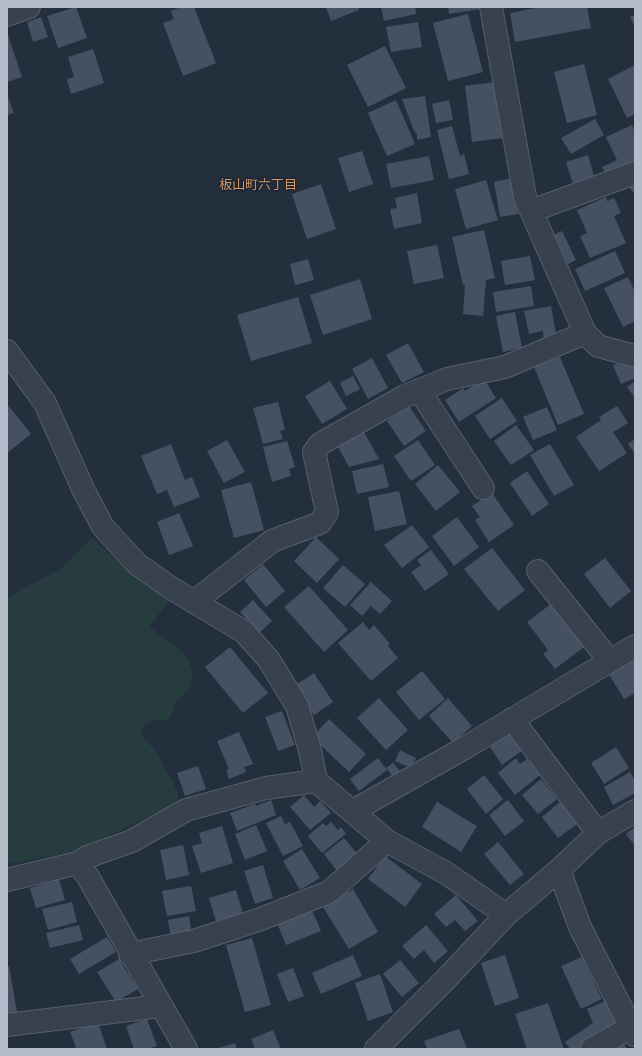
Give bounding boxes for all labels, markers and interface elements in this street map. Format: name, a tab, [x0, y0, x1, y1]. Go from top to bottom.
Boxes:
district label: 板山町六丁目	[219, 177, 297, 193]

